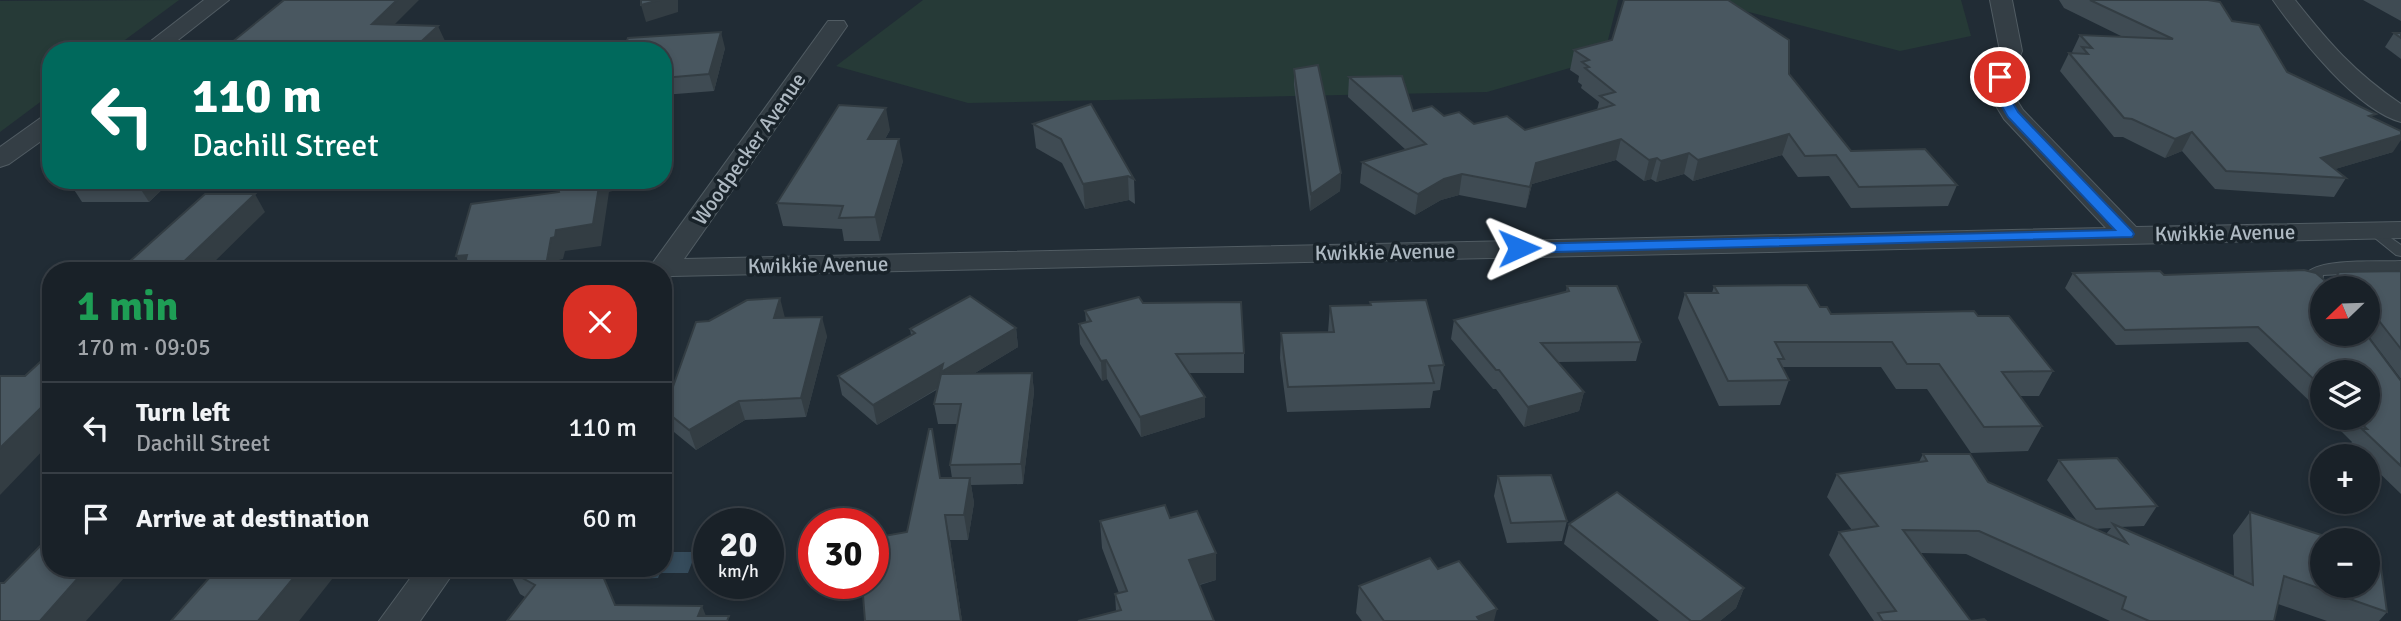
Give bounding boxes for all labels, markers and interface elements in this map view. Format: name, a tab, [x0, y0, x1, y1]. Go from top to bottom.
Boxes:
pin	[1970, 47, 2030, 107]
icon: arrive	[1981, 58, 2019, 96]
text: 110 m	[192, 66, 322, 126]
street label: Woodpecker Avenue	[687, 68, 811, 230]
icon: left	[77, 70, 168, 161]
text: Dachill Street	[192, 126, 379, 165]
position arrow	[1482, 211, 1556, 285]
street label: Kwikkie Avenue	[2154, 219, 2296, 247]
street label: Kwikkie Avenue	[1314, 238, 1456, 266]
street label: Kwikkie Avenue	[747, 251, 889, 279]
north arrow	[2310, 276, 2380, 346]
map controls	[2310, 276, 2380, 598]
text: 1 min	[77, 281, 178, 332]
button: close	[563, 285, 637, 359]
text: 170 m · 09:05	[77, 333, 211, 362]
button: layers	[2310, 360, 2380, 430]
text: Turn left	[136, 397, 230, 429]
icon: left	[77, 409, 115, 447]
text: 110 m	[568, 412, 637, 444]
text: Dachill Street	[136, 429, 270, 458]
button: +	[2310, 444, 2380, 514]
icon: arrive	[77, 500, 115, 538]
text: Arrive at destination	[136, 503, 369, 535]
text: 60 m	[582, 503, 637, 535]
speed limit sign: 30	[798, 508, 889, 599]
text: 20	[720, 523, 757, 566]
button: −	[2310, 528, 2380, 598]
text: km/h	[718, 560, 759, 582]

